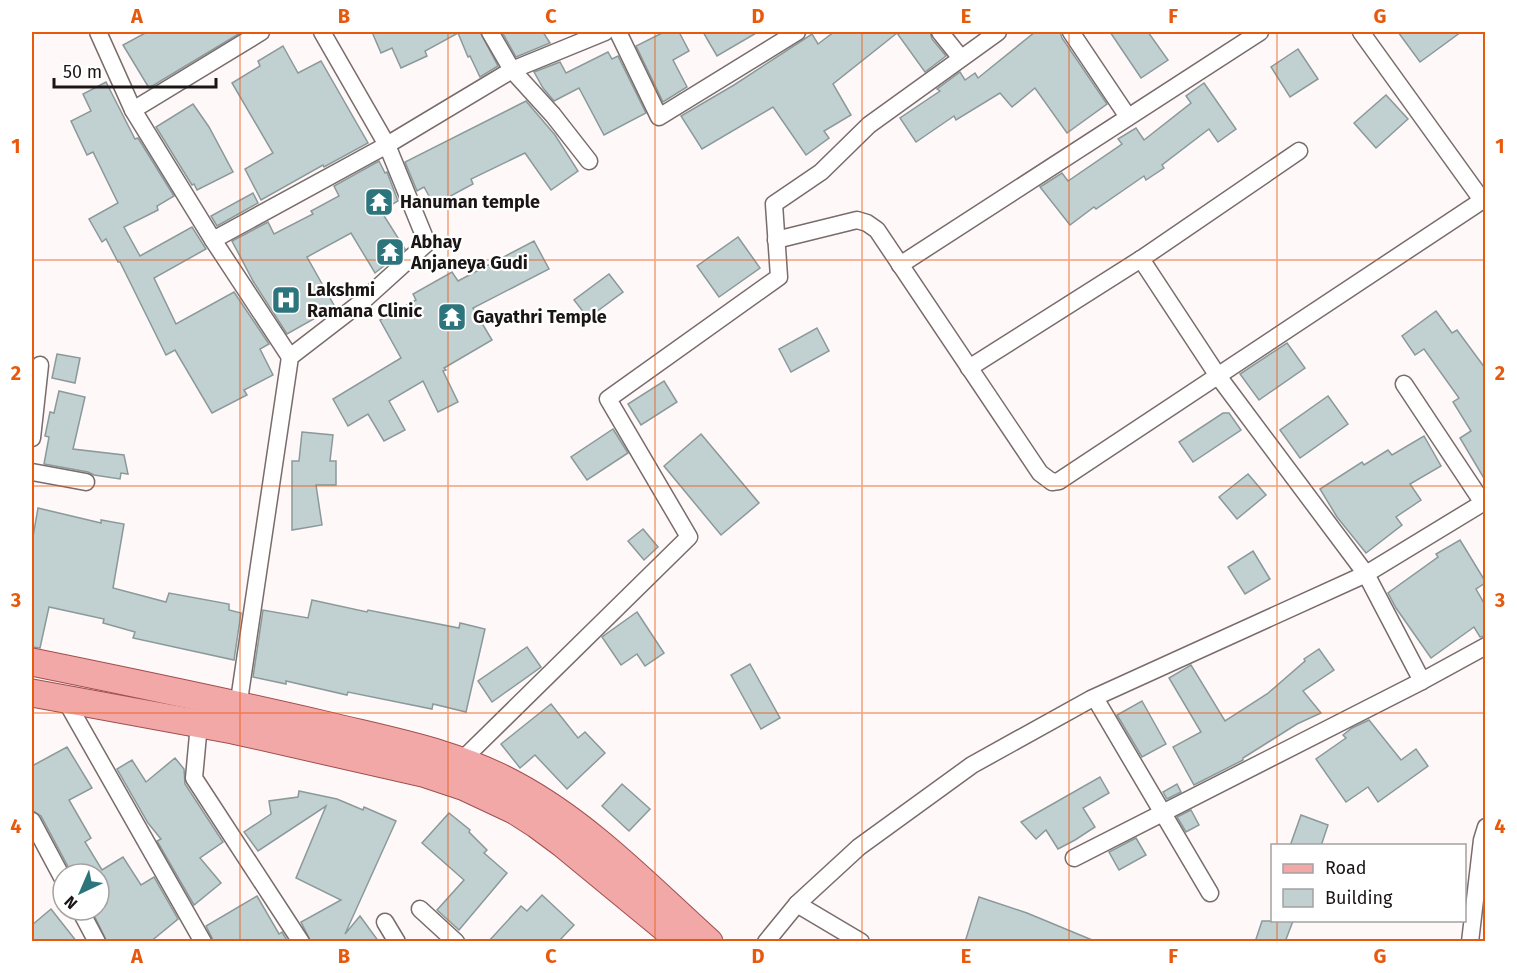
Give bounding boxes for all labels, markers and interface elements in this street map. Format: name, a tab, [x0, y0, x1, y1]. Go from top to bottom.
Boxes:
text: A	[130, 4, 144, 28]
text: B	[338, 4, 350, 28]
text: C	[545, 4, 557, 28]
text: D	[751, 4, 765, 28]
text: E	[961, 4, 971, 28]
text: F	[1168, 4, 1178, 28]
text: G	[1374, 4, 1386, 28]
scale bar	[54, 51, 216, 89]
text: 50 m	[63, 61, 102, 83]
text: 1	[11, 134, 21, 158]
text: 1	[1495, 134, 1505, 158]
temple icon: Hanuman temple	[363, 186, 395, 218]
place label: Hanuman temple	[400, 191, 540, 213]
place label: Abhay Anjaneya Gudi	[410, 231, 528, 274]
temple icon: Abhay Anjaneya Gudi	[374, 236, 406, 268]
place label: Lakshmi Ramana Clinic	[307, 279, 422, 322]
hospital icon: Lakshmi Ramana Clinic	[270, 284, 302, 316]
temple icon: Gayathri Temple	[436, 301, 468, 333]
place label: Gayathri Temple	[473, 306, 607, 328]
text: 2	[11, 361, 21, 385]
text: 2	[1495, 361, 1505, 385]
text: 3	[10, 588, 21, 612]
text: 3	[1494, 588, 1505, 612]
text: 4	[10, 814, 22, 838]
text: 4	[1494, 814, 1506, 838]
legend	[1271, 844, 1466, 922]
text: Road	[1325, 857, 1367, 879]
north arrow	[51, 862, 111, 922]
text: Building	[1325, 887, 1393, 909]
text: N	[61, 892, 81, 913]
text: A	[130, 944, 144, 968]
text: B	[338, 944, 350, 968]
text: C	[545, 944, 557, 968]
text: D	[751, 944, 765, 968]
text: E	[961, 944, 971, 968]
text: F	[1168, 944, 1178, 968]
text: G	[1374, 944, 1386, 968]

